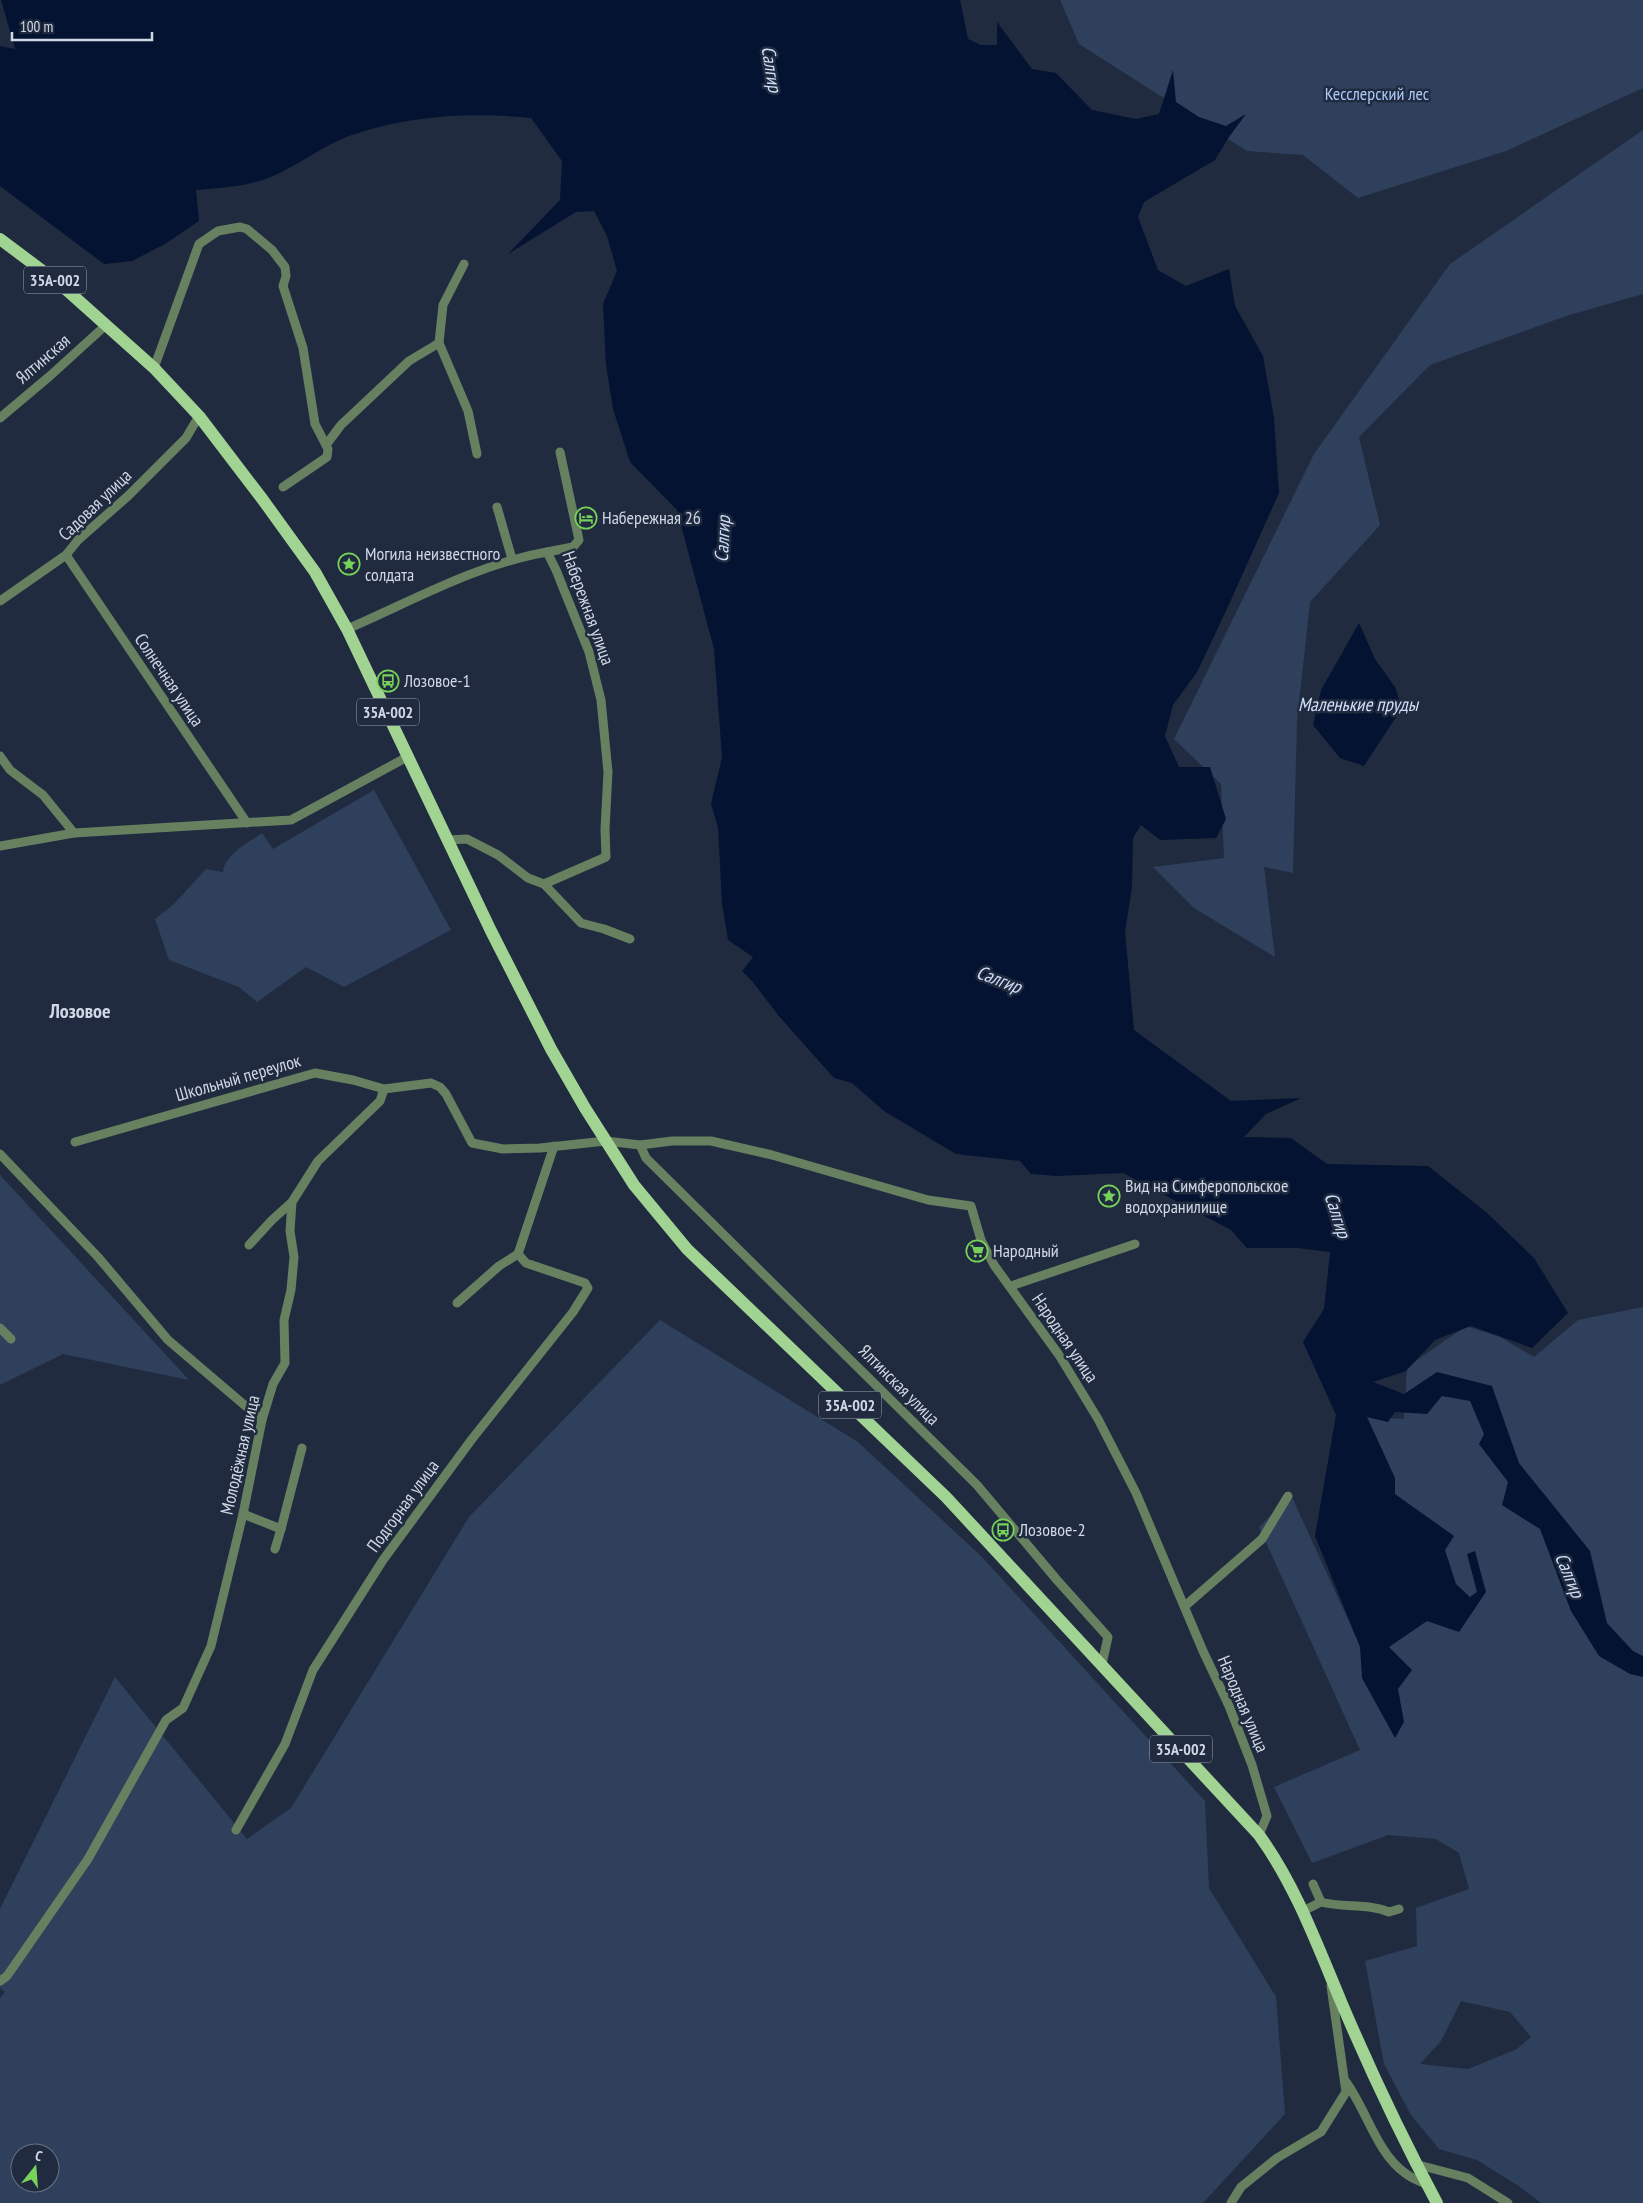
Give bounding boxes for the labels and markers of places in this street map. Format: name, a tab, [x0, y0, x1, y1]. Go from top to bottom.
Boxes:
hotel icon: Набережная 26	[574, 506, 598, 530]
place label: Набережная 26	[602, 506, 701, 529]
place label: Могила неизвестного солдата	[365, 542, 501, 586]
place icon: Могила неизвестного солдата	[337, 552, 361, 576]
bus stop icon: Лозовое-1	[376, 669, 400, 693]
place label: Лозовое-1	[403, 669, 471, 692]
place label: Вид на Симферопольское водохранилище	[1125, 1174, 1288, 1218]
place icon: Вид на Симферопольское водохранилище	[1097, 1184, 1121, 1208]
supermarket icon: Народный	[965, 1239, 989, 1263]
place label: Народный	[993, 1239, 1059, 1262]
bus stop icon: Лозовое-2	[991, 1518, 1015, 1542]
place label: Лозовое-2	[1018, 1518, 1086, 1541]

